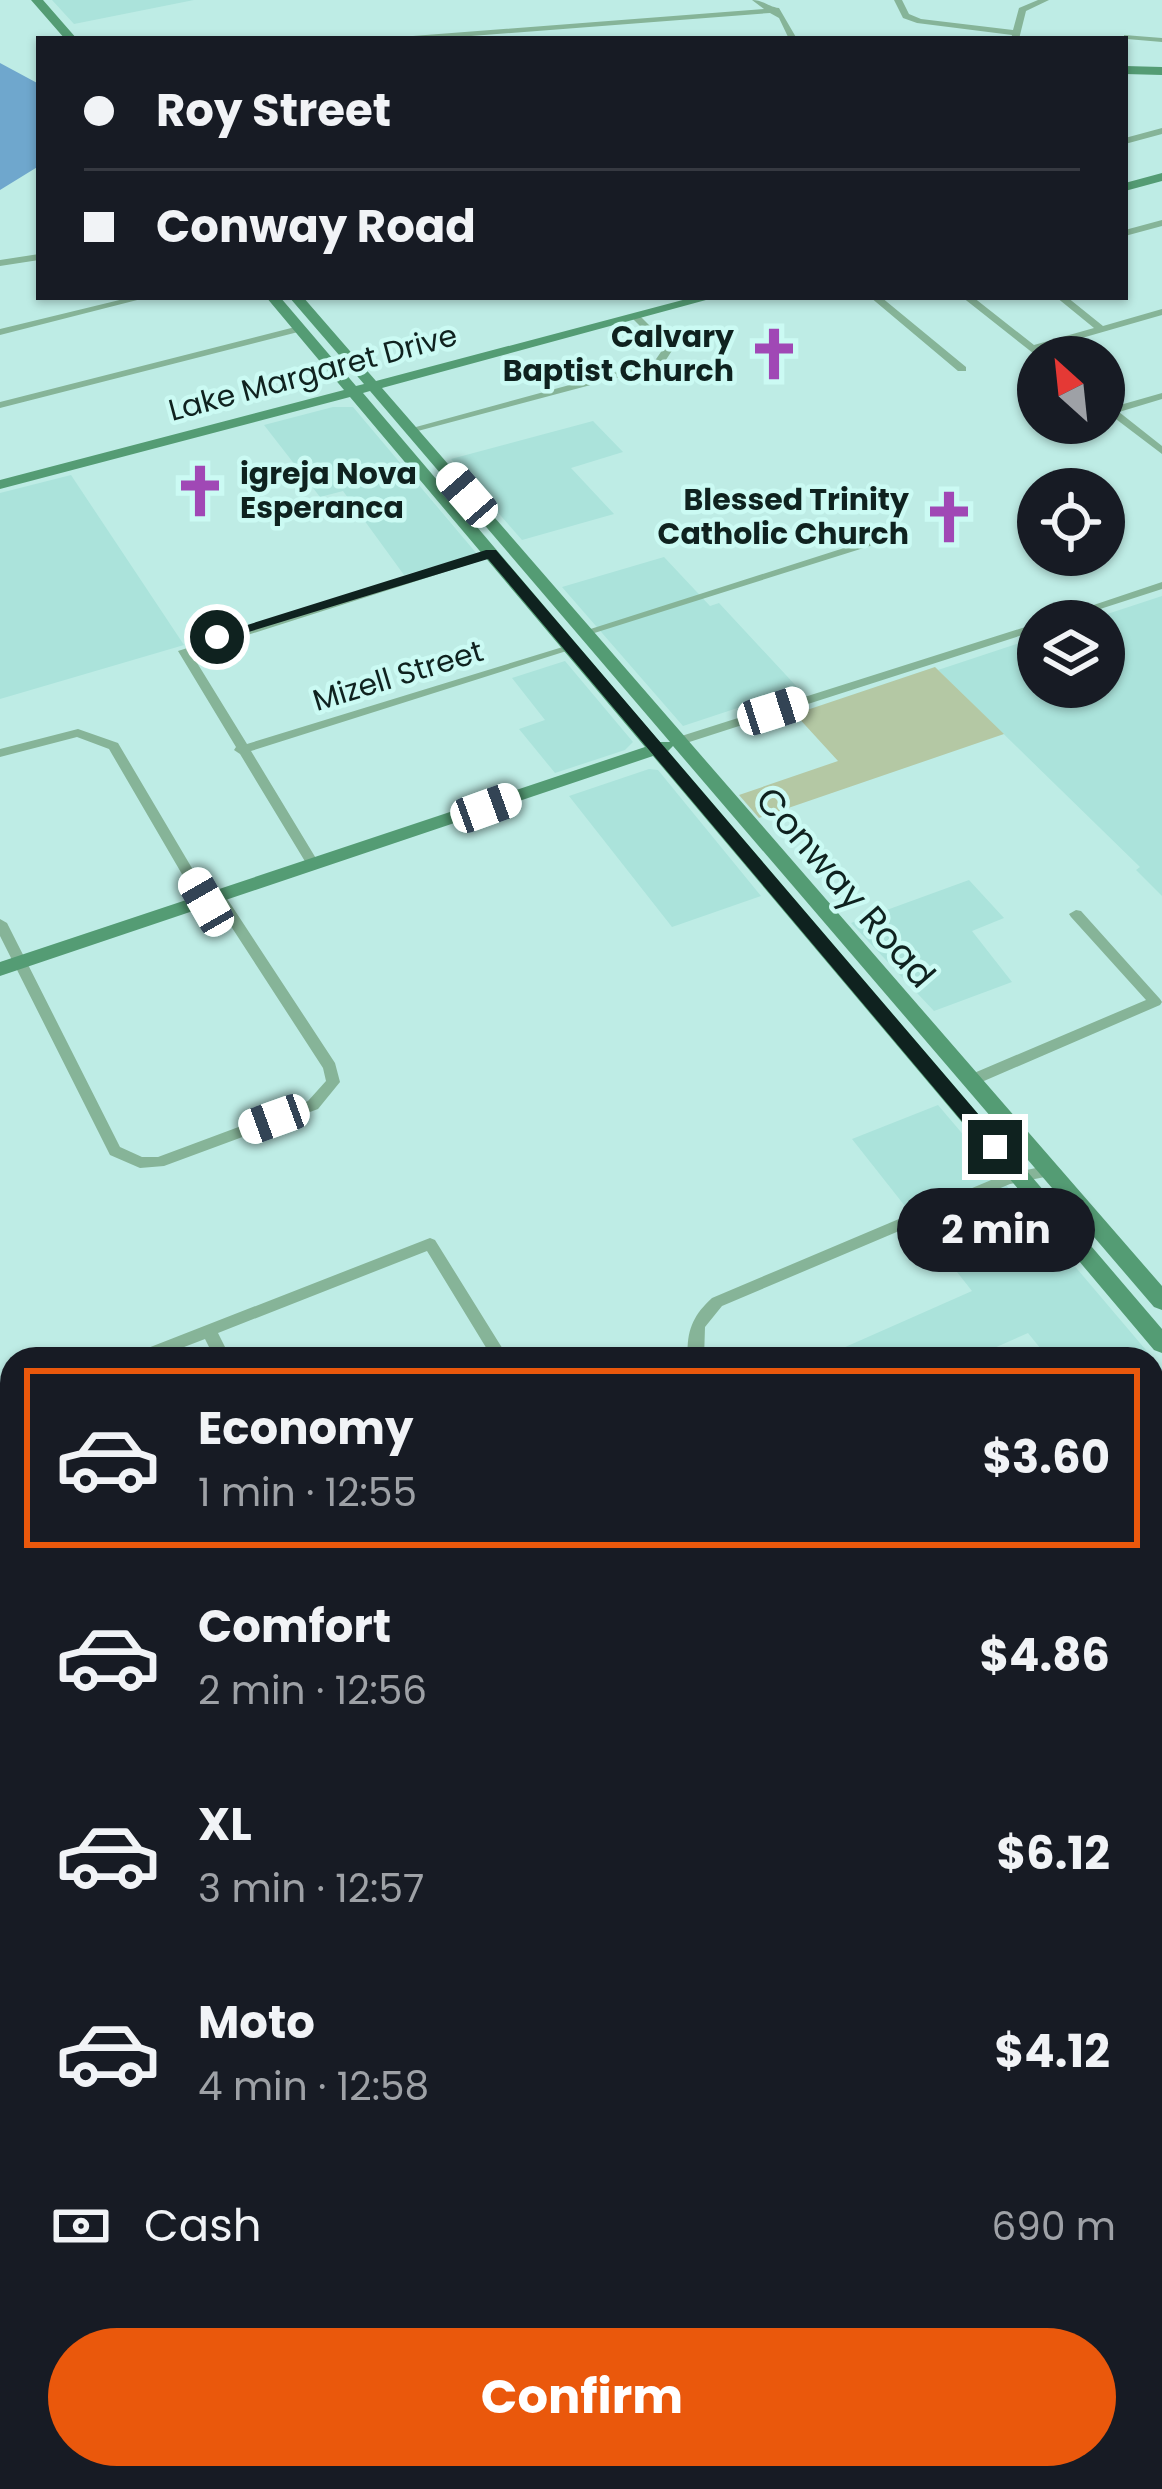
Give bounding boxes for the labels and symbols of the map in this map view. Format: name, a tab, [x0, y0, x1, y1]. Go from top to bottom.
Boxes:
street label: Lake Margaret Drive	[164, 313, 462, 432]
place label: Calvary Baptist Church	[503, 315, 734, 392]
church icon: Calvary Baptist Church	[745, 325, 803, 383]
north arrow	[1017, 336, 1125, 444]
place label: igreja Nova Esperanca	[240, 452, 417, 529]
car	[430, 456, 504, 534]
church icon: igreja Nova Esperanca	[171, 462, 229, 520]
place label: Blessed Trinity Catholic Church	[658, 478, 909, 555]
church icon: Blessed Trinity Catholic Church	[920, 488, 978, 546]
route start	[190, 610, 244, 664]
street label: Mizell Street	[307, 629, 488, 722]
car	[733, 683, 813, 739]
street label: Conway Road	[744, 776, 947, 999]
car	[446, 779, 526, 837]
car	[172, 862, 240, 942]
car	[234, 1090, 314, 1148]
route end	[968, 1120, 1022, 1174]
callout: 2 min	[896, 1189, 1094, 1273]

